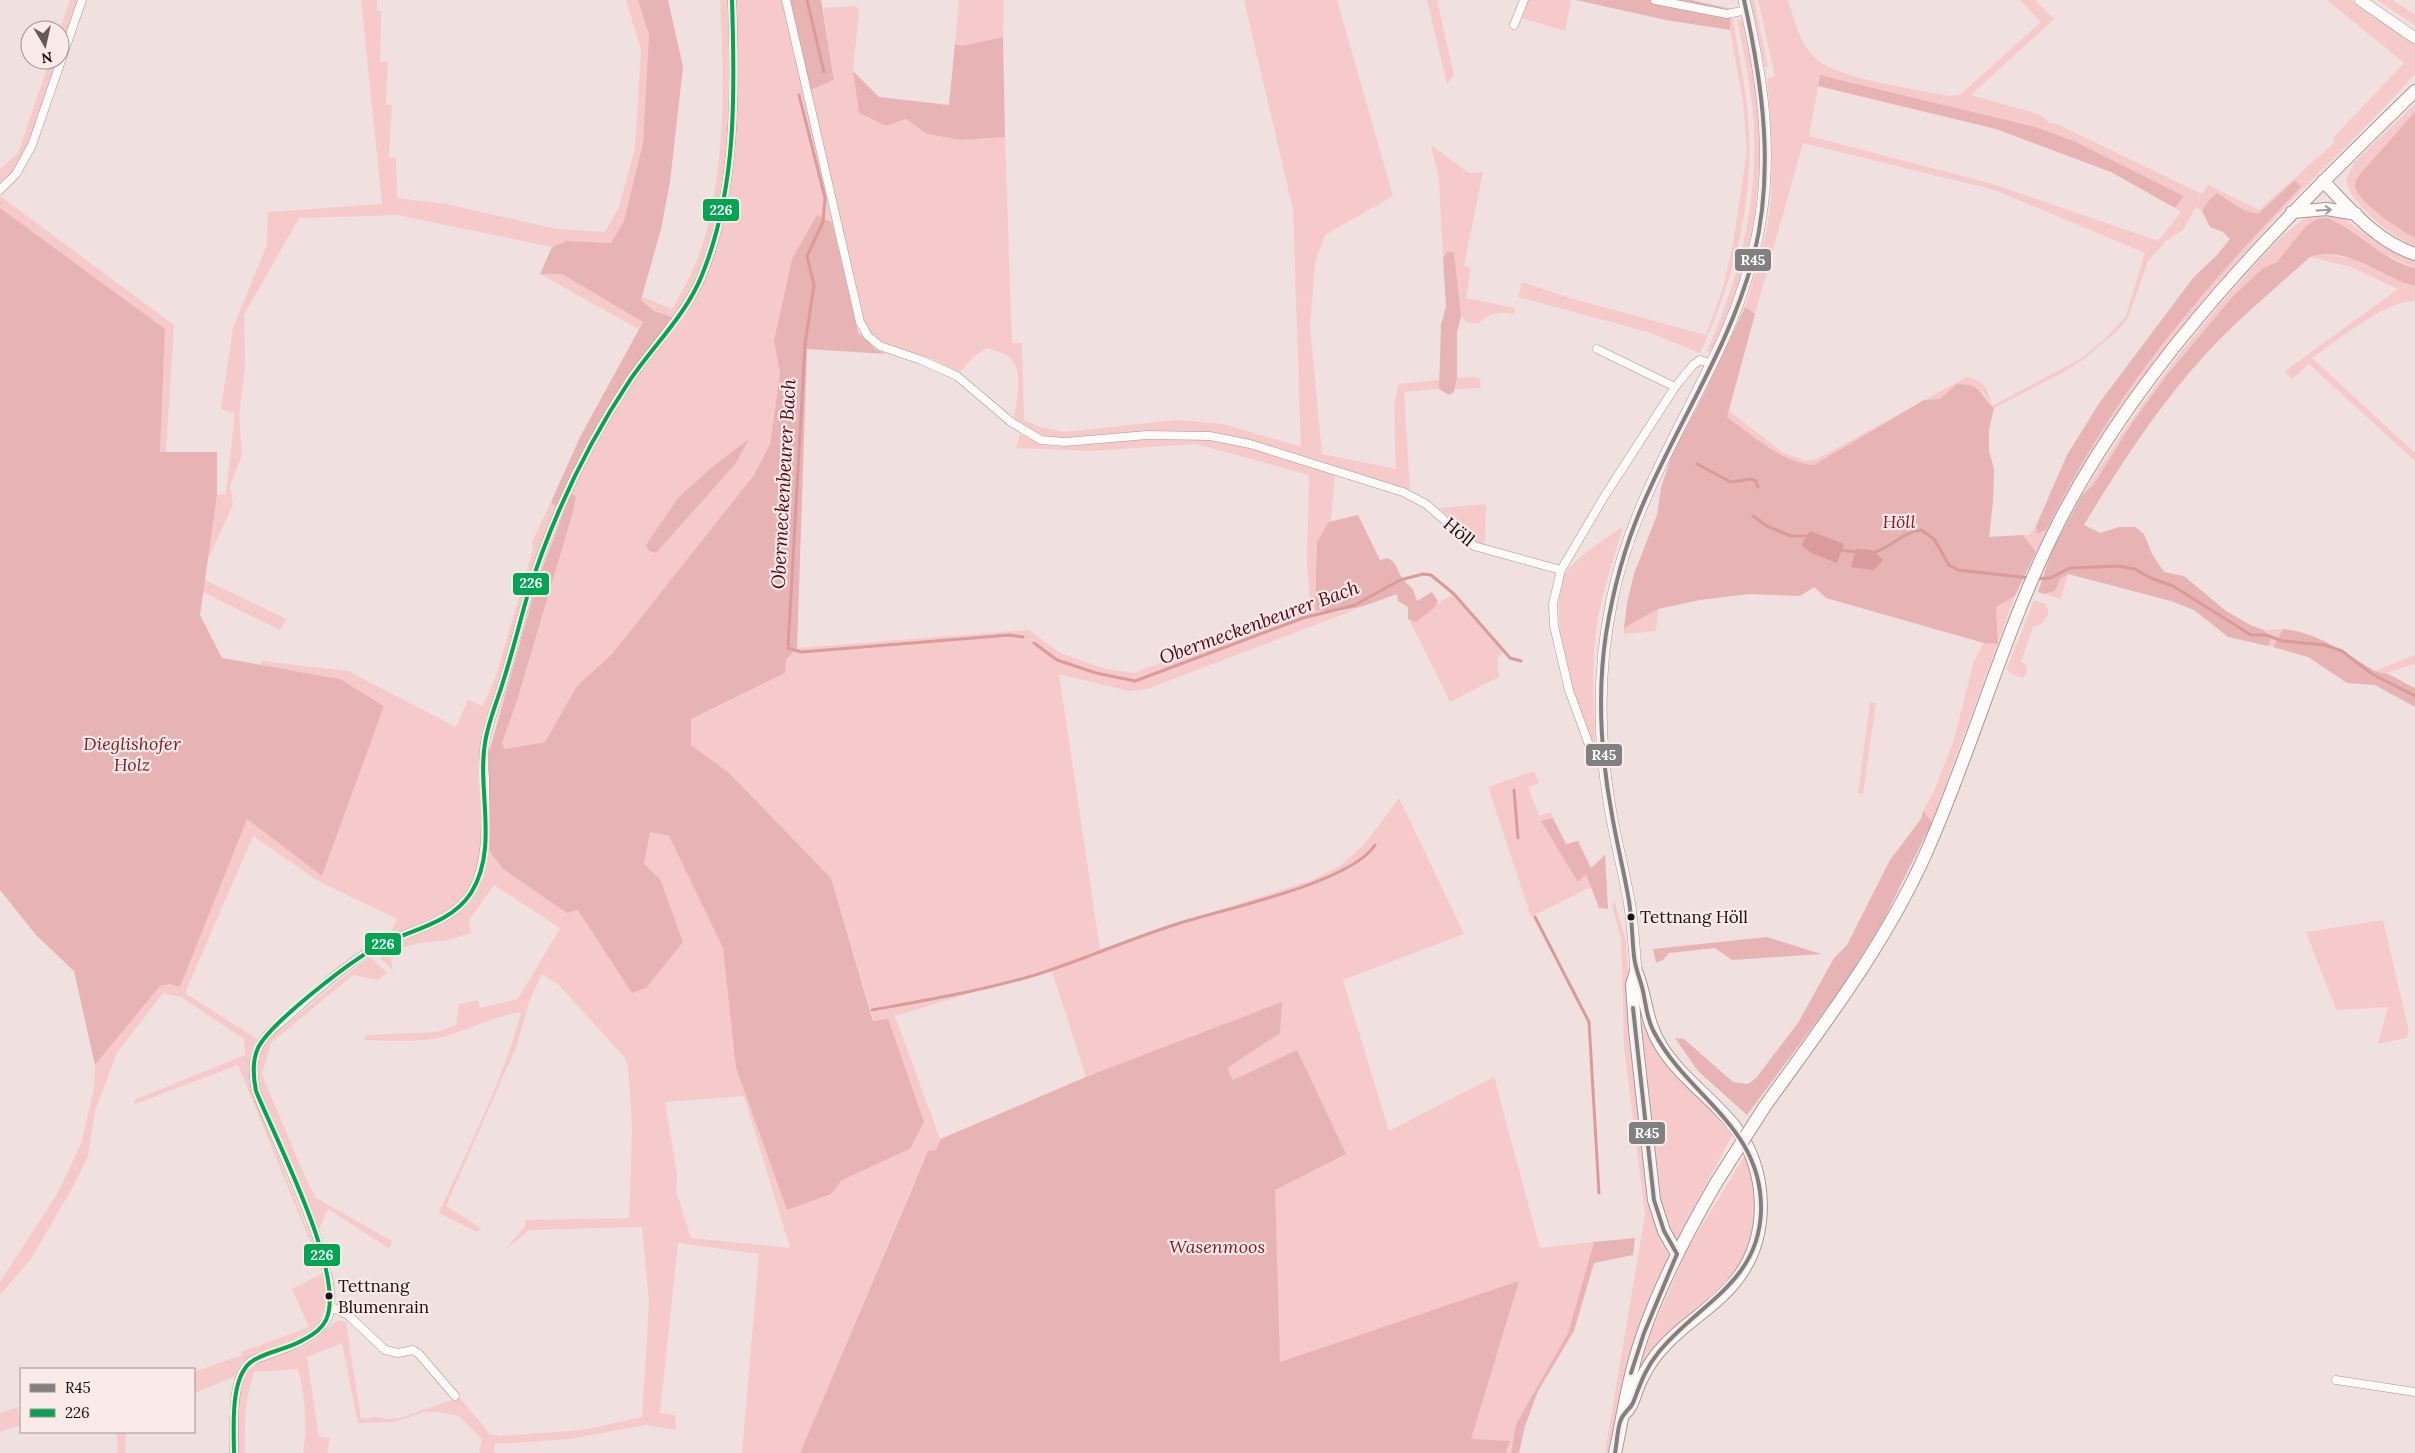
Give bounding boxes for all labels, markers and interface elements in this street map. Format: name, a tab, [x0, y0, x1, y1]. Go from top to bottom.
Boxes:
north arrow	[20, 20, 70, 70]
text: N	[40, 48, 54, 68]
line badge: 226	[702, 198, 740, 222]
text: 226	[710, 201, 732, 219]
one-way arrow	[2316, 205, 2332, 214]
line badge: R45	[1734, 248, 1772, 272]
text: R45	[1741, 251, 1766, 269]
water label: Obermeckenbeurer Bach	[766, 378, 801, 590]
park label: Höll	[1882, 510, 1916, 533]
street label: Höll	[1439, 512, 1480, 551]
line badge: 226	[512, 572, 550, 596]
text: 226	[520, 574, 542, 592]
water label: Obermeckenbeurer Bach	[1156, 575, 1362, 669]
park label: Dieglishofer Holz	[83, 732, 182, 776]
line badge: R45	[1585, 743, 1623, 767]
text: R45	[1592, 746, 1617, 764]
place label: Tettnang Höll	[1640, 906, 1748, 928]
marker: Tettnang Höll	[1626, 912, 1636, 922]
line badge: 226	[364, 932, 402, 956]
text: 226	[372, 935, 394, 953]
line badge: R45	[1628, 1121, 1666, 1145]
text: R45	[1635, 1124, 1660, 1142]
park label: Wasenmoos	[1169, 1235, 1265, 1258]
line badge: 226	[303, 1243, 341, 1267]
text: 226	[311, 1246, 333, 1264]
place label: Tettnang Blumenrain	[338, 1275, 429, 1318]
marker: Tettnang Blumenrain	[324, 1291, 334, 1301]
legend	[20, 1368, 195, 1433]
text: R45	[65, 1378, 91, 1397]
text: 226	[65, 1403, 90, 1422]

